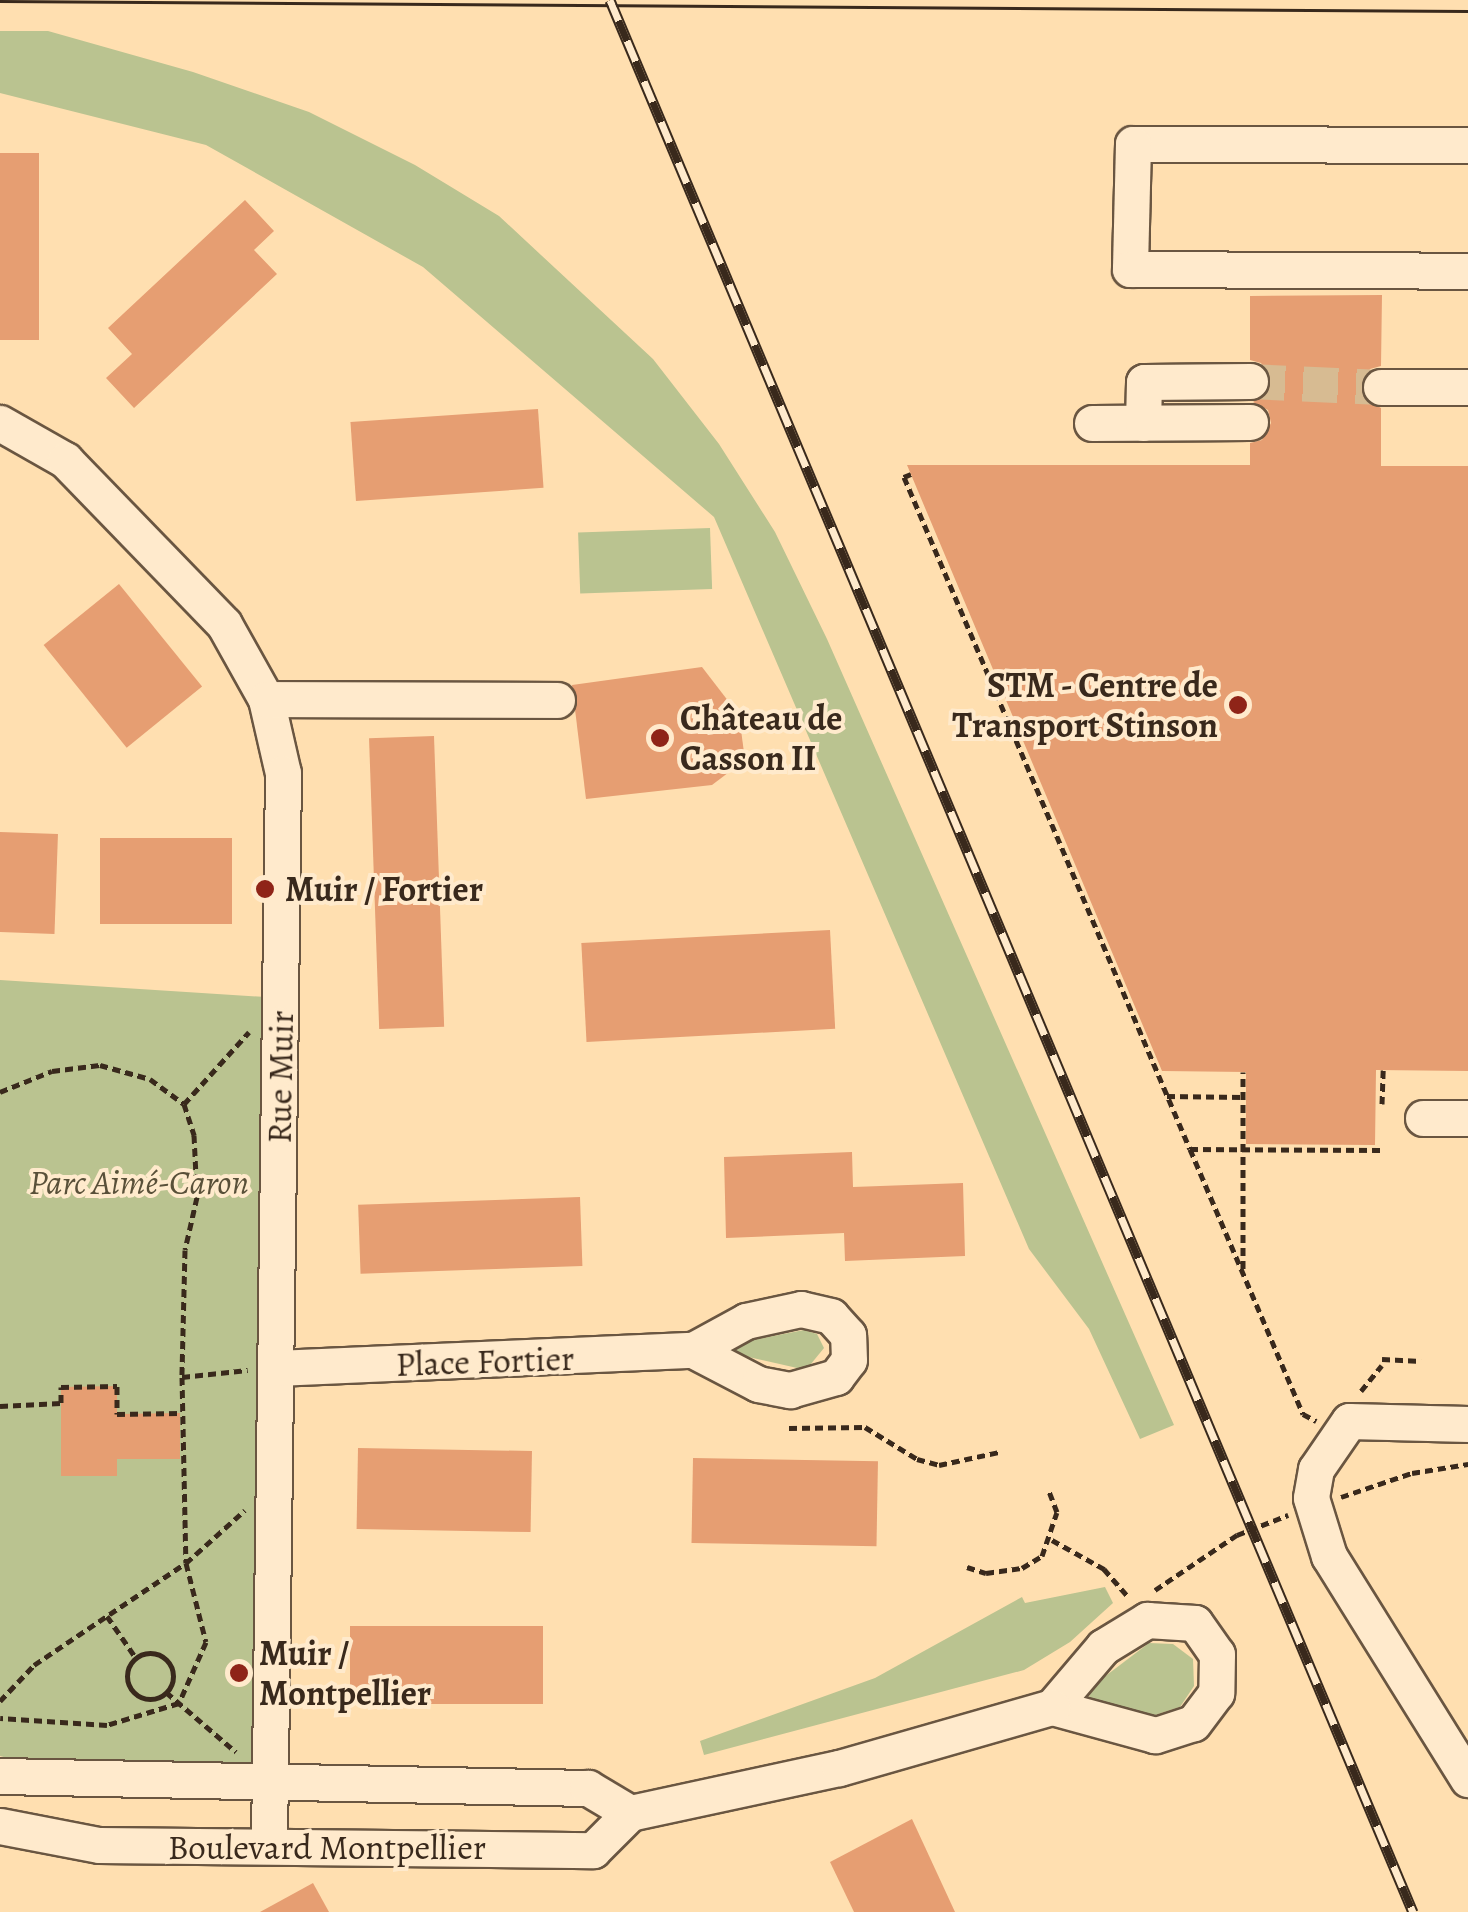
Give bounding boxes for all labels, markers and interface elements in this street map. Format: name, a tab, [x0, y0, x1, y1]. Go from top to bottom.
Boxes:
place label: STM - Centre de Transport Stinson	[952, 664, 1218, 746]
marker: STM - Centre de Transport Stinson	[1227, 694, 1249, 716]
place label: Château de Casson II	[680, 697, 842, 779]
marker: Château de Casson II	[649, 727, 671, 749]
place label: Muir / Fortier	[285, 868, 483, 910]
marker: Muir / Fortier	[254, 878, 276, 900]
street label: Rue Muir	[258, 1010, 302, 1144]
park label: Parc Aimé-Caron	[29, 1161, 249, 1203]
street label: Place Fortier	[395, 1337, 575, 1385]
place label: Muir / Montpellier	[259, 1632, 431, 1714]
marker: Muir / Montpellier	[228, 1662, 250, 1684]
street label: Boulevard Montpellier	[168, 1826, 486, 1868]

